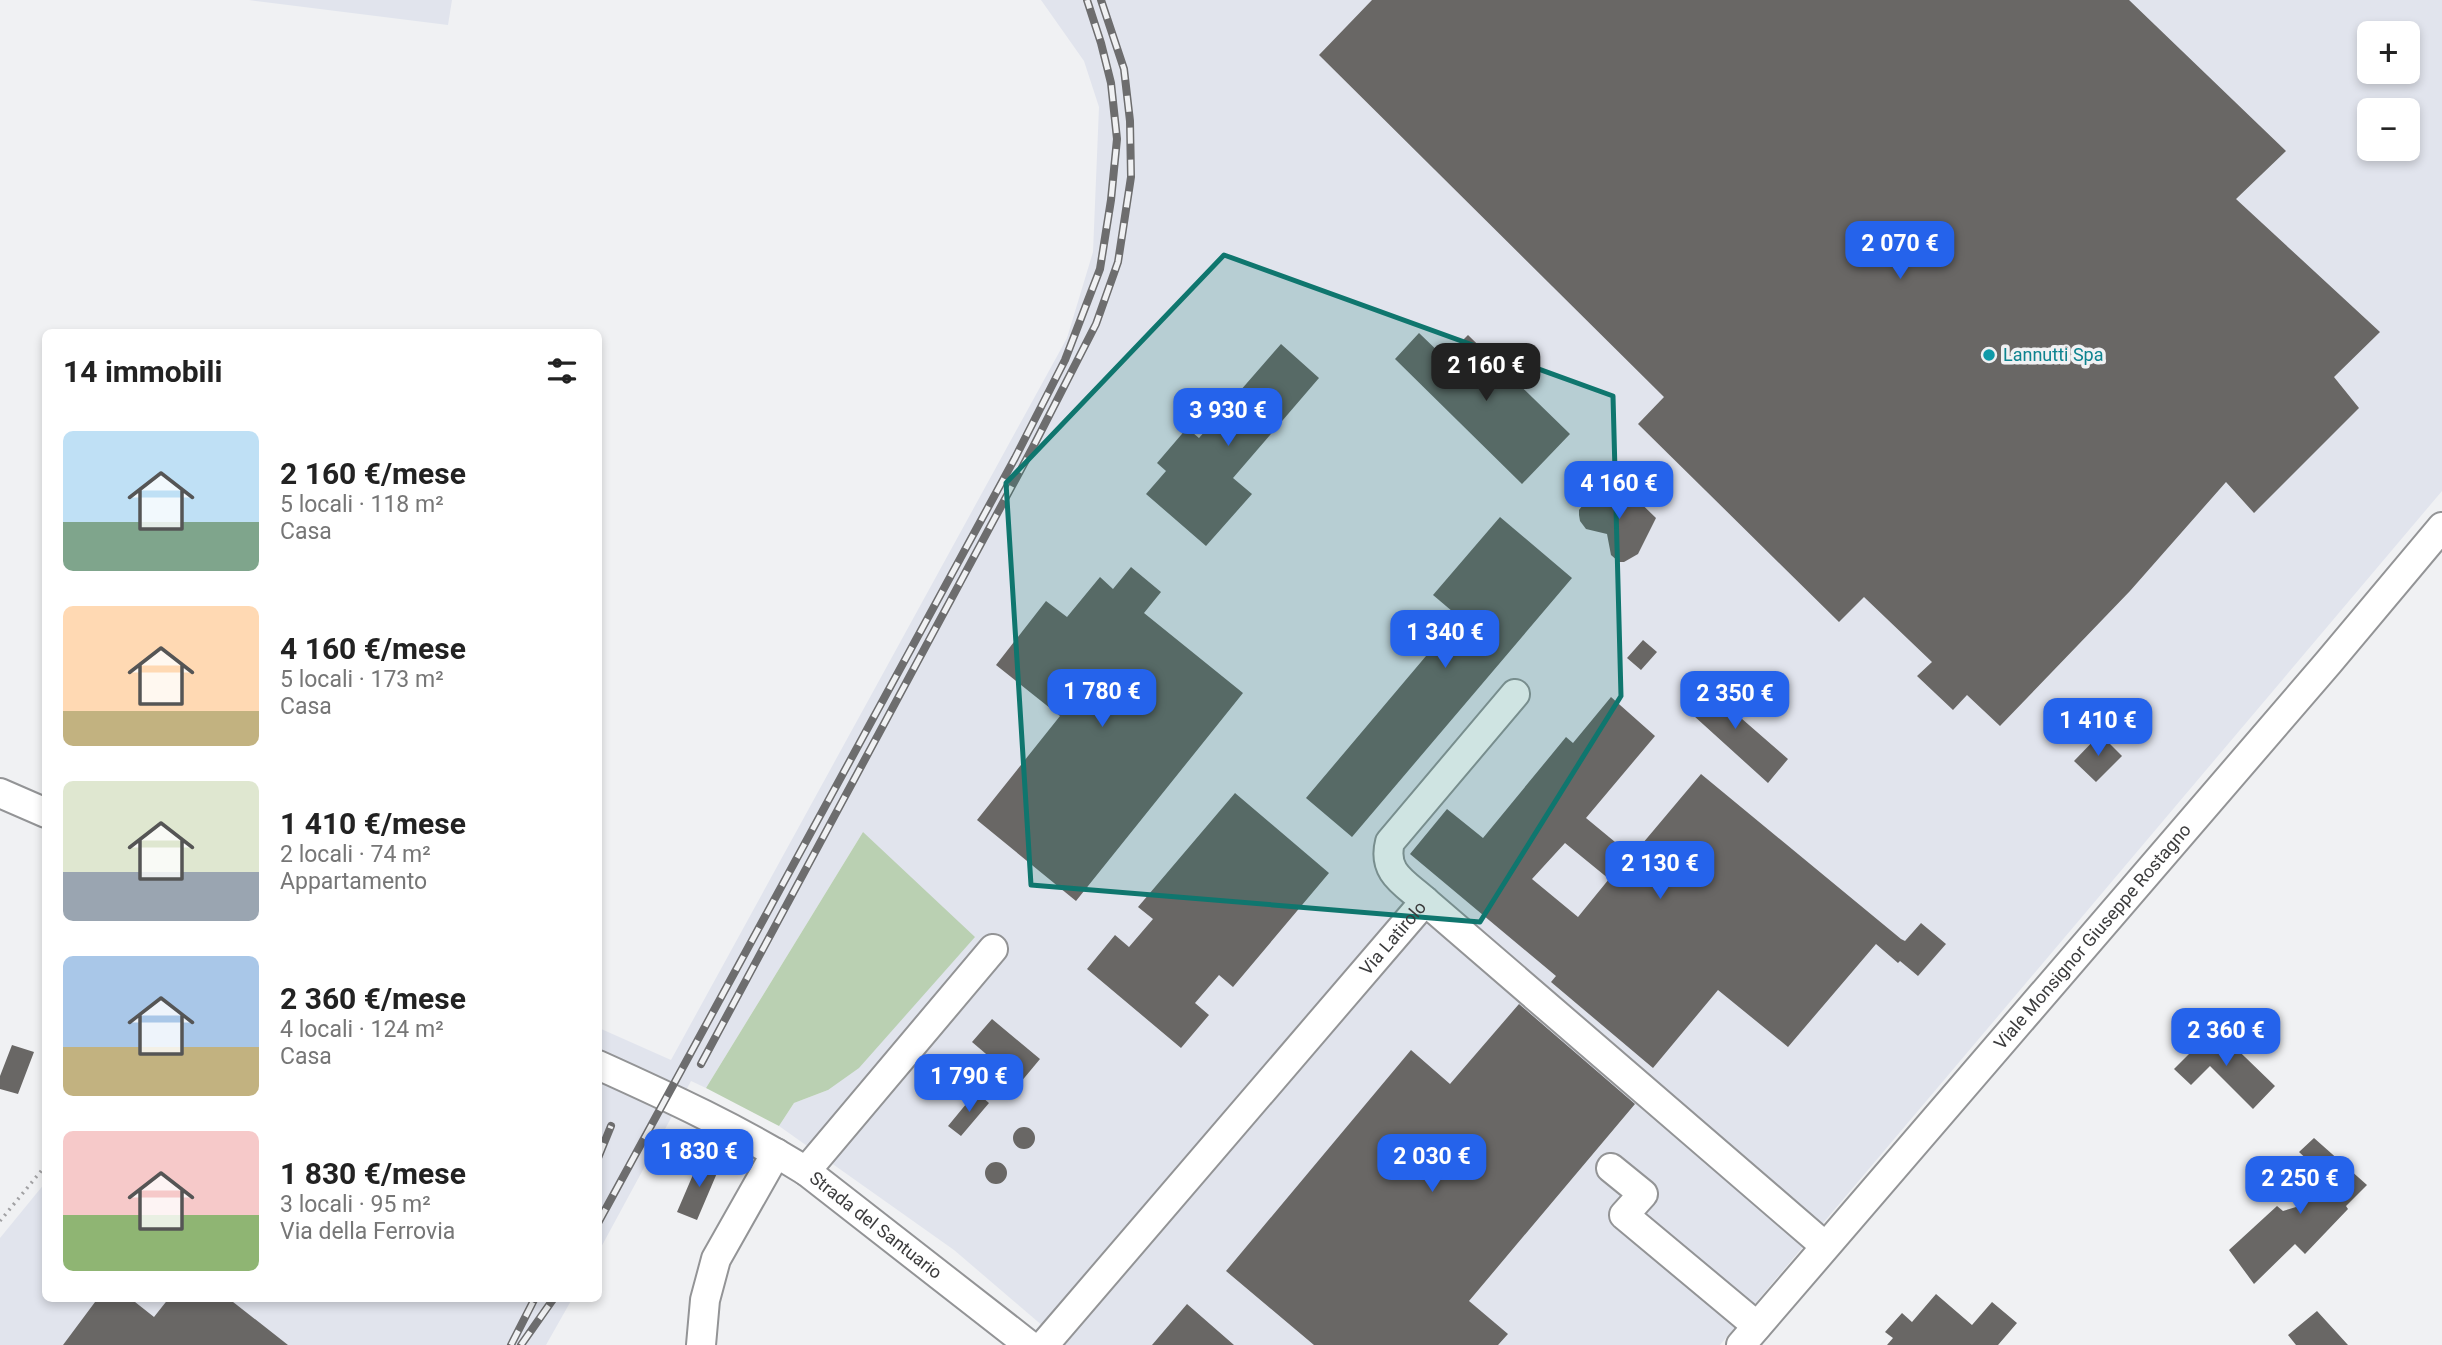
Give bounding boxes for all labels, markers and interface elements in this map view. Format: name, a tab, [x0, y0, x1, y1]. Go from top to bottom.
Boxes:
map controls	[2357, 21, 2420, 161]
button: +	[2357, 21, 2420, 84]
button: −	[2357, 98, 2420, 161]
pin: 2 070 €	[1835, 222, 1965, 281]
text: 2 070 €	[1861, 230, 1939, 257]
pin: 2 160 €	[1421, 344, 1551, 403]
place label: Lannutti Spa	[2003, 344, 2104, 365]
marker: Lannutti Spa	[1981, 347, 1997, 363]
icon: filters	[543, 352, 581, 390]
text: 2 160 €	[1447, 352, 1525, 379]
text: 14 immobili	[63, 354, 222, 389]
pin: 3 930 €	[1163, 388, 1293, 448]
text: 3 930 €	[1189, 397, 1267, 424]
text: 2 160 €/mese	[280, 456, 466, 491]
icon: home	[119, 459, 203, 543]
pin: 4 160 €	[1554, 462, 1684, 521]
text: 4 160 €	[1580, 470, 1658, 497]
text: 5 locali · 118 m²	[280, 491, 444, 518]
text: Casa	[280, 518, 332, 545]
pin: 1 340 €	[1380, 610, 1510, 670]
text: 1 340 €	[1406, 619, 1484, 646]
text: 4 160 €/mese	[280, 631, 466, 666]
icon: home	[119, 634, 203, 718]
text: 5 locali · 173 m²	[280, 666, 444, 693]
pin: 1 780 €	[1037, 670, 1167, 729]
pin: 2 350 €	[1670, 672, 1800, 731]
text: 1 780 €	[1063, 678, 1141, 705]
text: 2 350 €	[1696, 680, 1774, 707]
text: Casa	[280, 693, 332, 720]
pin: 1 410 €	[2033, 698, 2163, 758]
text: 1 410 €	[2059, 707, 2137, 734]
text: 1 410 €/mese	[280, 806, 466, 841]
icon: home	[119, 809, 203, 893]
street label: Viale Monsignor Giuseppe Rostagno	[1989, 819, 2195, 1053]
text: 2 locali · 74 m²	[280, 841, 431, 868]
pin: 2 130 €	[1595, 842, 1725, 901]
text: 2 130 €	[1621, 850, 1699, 877]
text: Appartamento	[280, 868, 427, 895]
street label: Via Latirolo	[1355, 897, 1430, 979]
text: 2 360 €/mese	[280, 981, 466, 1016]
icon: home	[119, 984, 203, 1068]
pin: 2 360 €	[2161, 1009, 2291, 1068]
text: 4 locali · 124 m²	[280, 1016, 444, 1043]
text: 2 360 €	[2187, 1017, 2265, 1044]
text: Casa	[280, 1043, 332, 1070]
pin: 1 790 €	[904, 1054, 1034, 1114]
text: 1 790 €	[930, 1063, 1008, 1090]
pin: 1 830 €	[634, 1130, 764, 1189]
pin: 2 030 €	[1367, 1134, 1497, 1194]
text: 1 830 €	[660, 1138, 738, 1165]
text: 2 030 €	[1393, 1143, 1471, 1170]
text: 1 830 €/mese	[280, 1156, 466, 1191]
pin: 2 250 €	[2235, 1156, 2365, 1216]
icon: home	[119, 1159, 203, 1243]
text: 2 250 €	[2261, 1165, 2339, 1192]
street label: Strada del Santuario	[806, 1167, 946, 1283]
text: 3 locali · 95 m²	[280, 1191, 431, 1218]
text: Via della Ferrovia	[280, 1218, 455, 1245]

